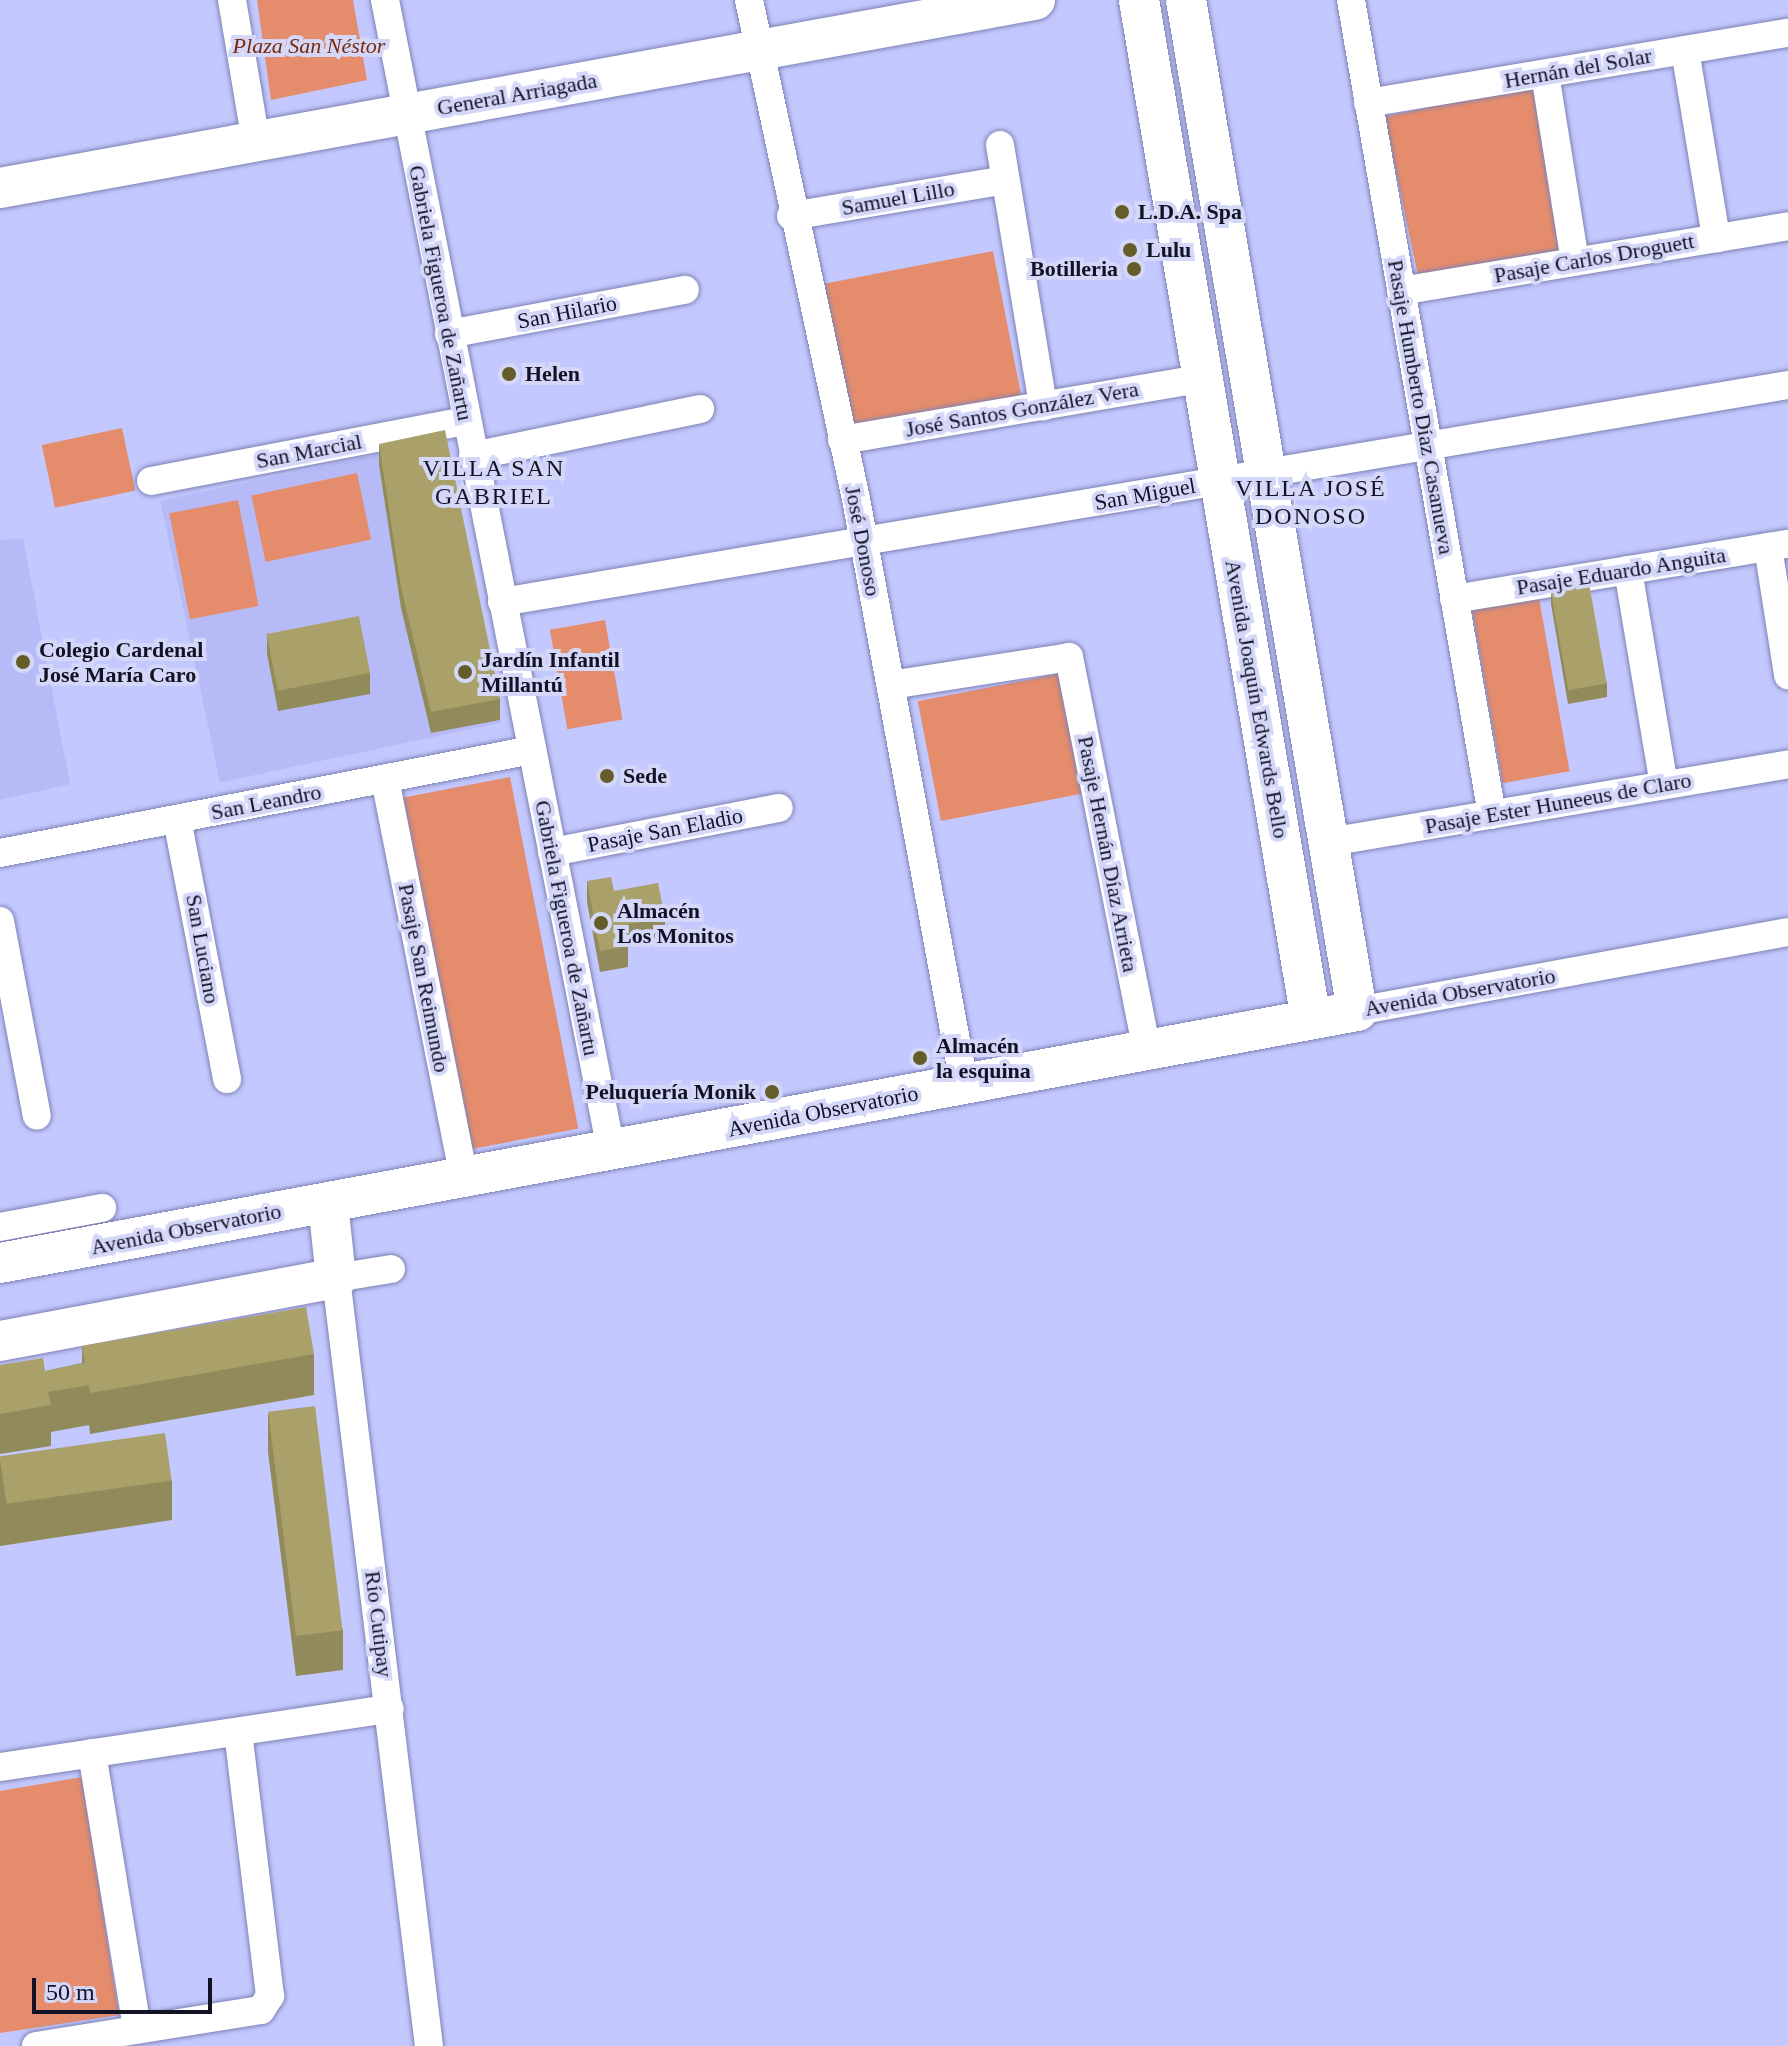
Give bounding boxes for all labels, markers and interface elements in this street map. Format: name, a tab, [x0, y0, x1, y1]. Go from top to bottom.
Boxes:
park label: Plaza San Néstor	[233, 33, 385, 59]
street label: Hernán del Solar	[1502, 42, 1654, 94]
street label: General Arriagada	[434, 67, 600, 121]
street label: Gabriela Figueroa de Zañartu	[403, 163, 479, 423]
street label: Samuel Lillo	[839, 175, 957, 221]
place label: L.D.A. Spa	[1138, 199, 1242, 225]
marker: L.D.A. Spa	[1113, 203, 1131, 221]
street label: Pasaje Carlos Droguett	[1492, 227, 1696, 289]
place label: Lulu	[1146, 237, 1191, 263]
marker: Lulu	[1121, 241, 1139, 259]
place label: Botilleria	[1030, 256, 1118, 282]
street label: Pasaje Humberto Díaz Casanueva	[1382, 258, 1460, 556]
marker: Botilleria	[1125, 260, 1143, 278]
street label: San Hilario	[515, 289, 619, 335]
place label: Helen	[525, 361, 580, 387]
marker: Helen	[500, 365, 518, 383]
street label: José Santos González Vera	[903, 375, 1141, 443]
street label: San Marcial	[254, 428, 364, 474]
district label: VILLA SAN GABRIEL	[422, 455, 566, 511]
street label: San Miguel	[1092, 472, 1198, 516]
district label: VILLA JOSÉ DONOSO	[1235, 475, 1387, 531]
street label: José Donoso	[839, 484, 887, 598]
street label: Pasaje Eduardo Anguita	[1514, 541, 1728, 601]
street label: Avenida Joaquín Edwards Bello	[1219, 558, 1295, 840]
place label: Colegio Cardenal José María Caro	[39, 636, 203, 688]
place label: Jardín Infantil Millantú	[481, 646, 620, 698]
marker: Colegio Cardenal José María Caro	[14, 653, 32, 671]
marker: Jardín Infantil Millantú	[456, 663, 474, 681]
street label: Pasaje Hernán Díaz Arrieta	[1072, 733, 1144, 975]
place label: Sede	[623, 763, 667, 789]
marker: Sede	[598, 767, 616, 785]
street label: Pasaje Ester Huneeus de Claro	[1423, 767, 1693, 839]
street label: San Leandro	[209, 778, 323, 826]
street label: Gabriela Figueroa de Zañartu	[529, 798, 605, 1058]
street label: Pasaje San Eladio	[585, 802, 745, 858]
street label: Pasaje San Reimundo	[393, 881, 455, 1075]
street label: San Luciano	[180, 892, 226, 1006]
place label: Almacén Los Monitos	[617, 897, 734, 948]
marker: Almacén Los Monitos	[592, 914, 610, 932]
street label: Avenida Observatorio	[1363, 962, 1557, 1022]
place label: Almacén la esquina	[936, 1032, 1031, 1084]
marker: Almacén la esquina	[911, 1049, 929, 1067]
place label: Peluquería Monik	[585, 1079, 756, 1105]
street label: Avenida Observatorio	[726, 1080, 920, 1142]
marker: Peluquería Monik	[763, 1083, 781, 1101]
street label: Avenida Observatorio	[89, 1198, 283, 1260]
street label: Río Cutipay	[359, 1569, 399, 1679]
scale bar	[36, 1962, 216, 2012]
text: 50 m	[46, 1979, 95, 2005]

